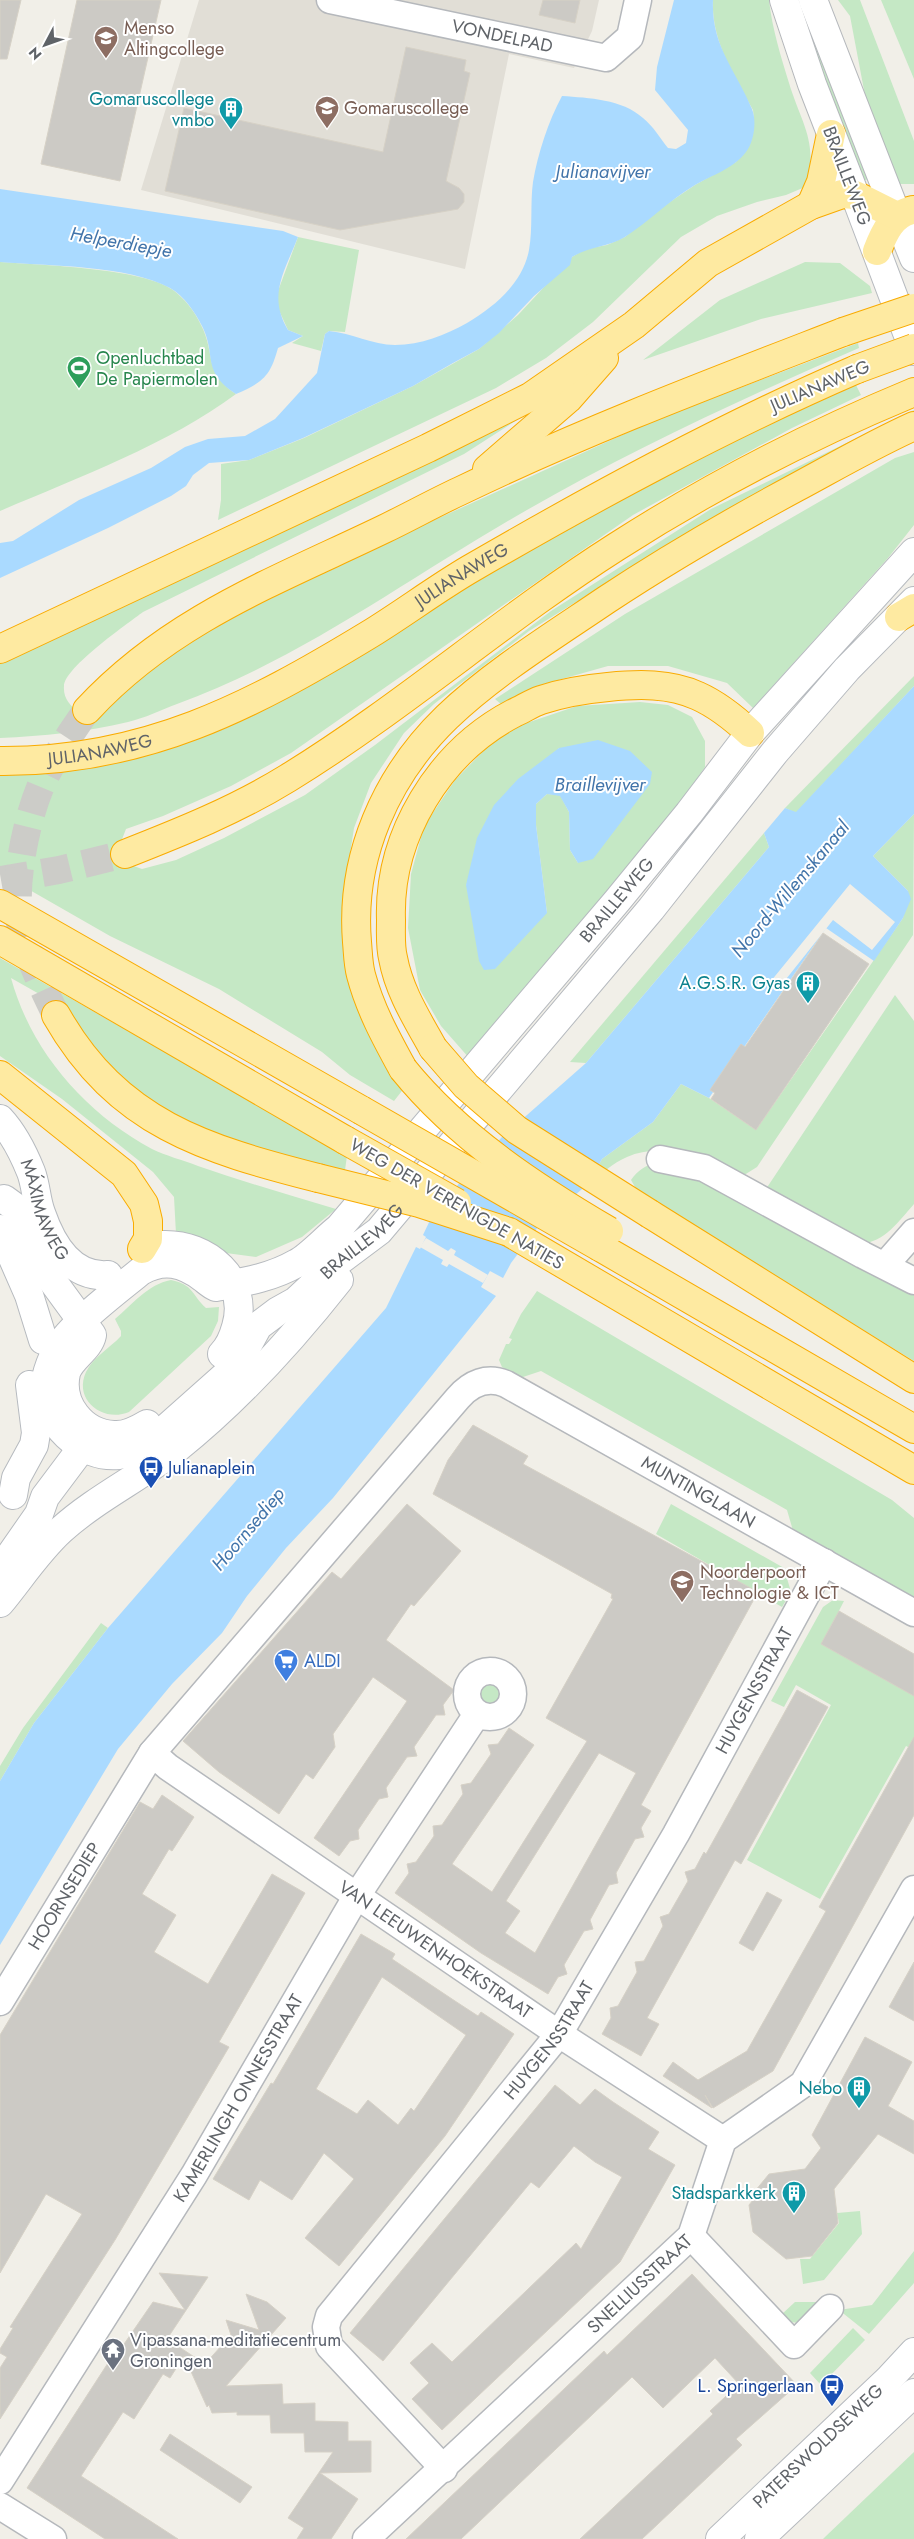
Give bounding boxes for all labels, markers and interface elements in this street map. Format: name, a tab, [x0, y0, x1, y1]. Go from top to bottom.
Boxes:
street label: VONDELPAD	[449, 13, 555, 59]
place label: Menso Altingcollege	[124, 15, 224, 62]
north arrow	[20, 20, 70, 70]
school or university icon: Menso Altingcollege	[93, 25, 119, 59]
text: N	[24, 43, 46, 64]
place label: Gomaruscollege vmbo	[89, 86, 214, 133]
school or university icon: Gomaruscollege	[314, 95, 340, 129]
place label: Gomaruscollege	[344, 95, 469, 121]
building icon: Gomaruscollege vmbo	[218, 96, 244, 130]
street label: BRAILLEWEG	[816, 123, 878, 229]
water label: Julianavijver	[552, 158, 652, 185]
water label: Helperdiepje	[68, 220, 174, 264]
place label: Openluchtbad De Papiermolen	[96, 345, 218, 392]
street label: JULIANAWEG	[764, 353, 874, 419]
sports icon: Openluchtbad De Papiermolen	[66, 355, 92, 389]
street label: JULIANAWEG	[408, 536, 514, 615]
street label: JULIANAWEG	[45, 727, 155, 772]
water label: Braillevijver	[555, 771, 647, 798]
water label: Noord-Willemskanaal	[725, 814, 856, 963]
street label: BRAILLEWEG	[574, 852, 660, 948]
place label: A.G.S.R. Gyas	[679, 970, 790, 996]
building icon: A.G.S.R. Gyas	[795, 970, 821, 1004]
street label: WEG DER VERENIGDE NATIES	[345, 1132, 569, 1276]
street label: MÁXIMAWEG	[14, 1155, 76, 1266]
street label: BRAILLEWEG	[314, 1198, 410, 1285]
street label: MUNTINGLAAN	[636, 1449, 760, 1535]
bus stop icon: Julianaplein	[138, 1455, 164, 1489]
place label: Julianaplein	[166, 1455, 255, 1481]
water label: Hoornsediep	[205, 1481, 291, 1577]
place label: Noorderpoort Technologie & ICT	[700, 1559, 839, 1606]
school or university icon: Noorderpoort Technologie & ICT	[669, 1569, 695, 1603]
street label: HUYGENSSTRAAT	[709, 1622, 799, 1759]
supermarket icon: ALDI	[273, 1648, 299, 1682]
place label: ALDI	[304, 1648, 341, 1674]
street label: HOORNSEDIEP	[22, 1837, 107, 1955]
street label: VAN LEEUWENHOEKSTRAAT	[333, 1874, 538, 2025]
street label: HUYGENSSTRAAT	[498, 1976, 601, 2105]
street label: KAMERLINGH ONNESSTRAAT	[167, 1989, 310, 2207]
place label: Nebo	[799, 2075, 842, 2101]
building icon: Nebo	[846, 2075, 872, 2109]
place label: Stadsparkkerk	[672, 2180, 776, 2206]
building icon: Stadsparkkerk	[781, 2180, 807, 2214]
street label: SNELLIUSSTRAAT	[581, 2228, 698, 2340]
place label: Vipassana-meditatiecentrum Groningen	[130, 2327, 341, 2374]
temple icon: Vipassana-meditatiecentrum Groningen	[100, 2337, 126, 2371]
place label: L. Springerlaan	[698, 2373, 814, 2399]
bus stop icon: L. Springerlaan	[819, 2373, 845, 2407]
street label: PATERSWOLDSEWEG	[747, 2378, 889, 2514]

